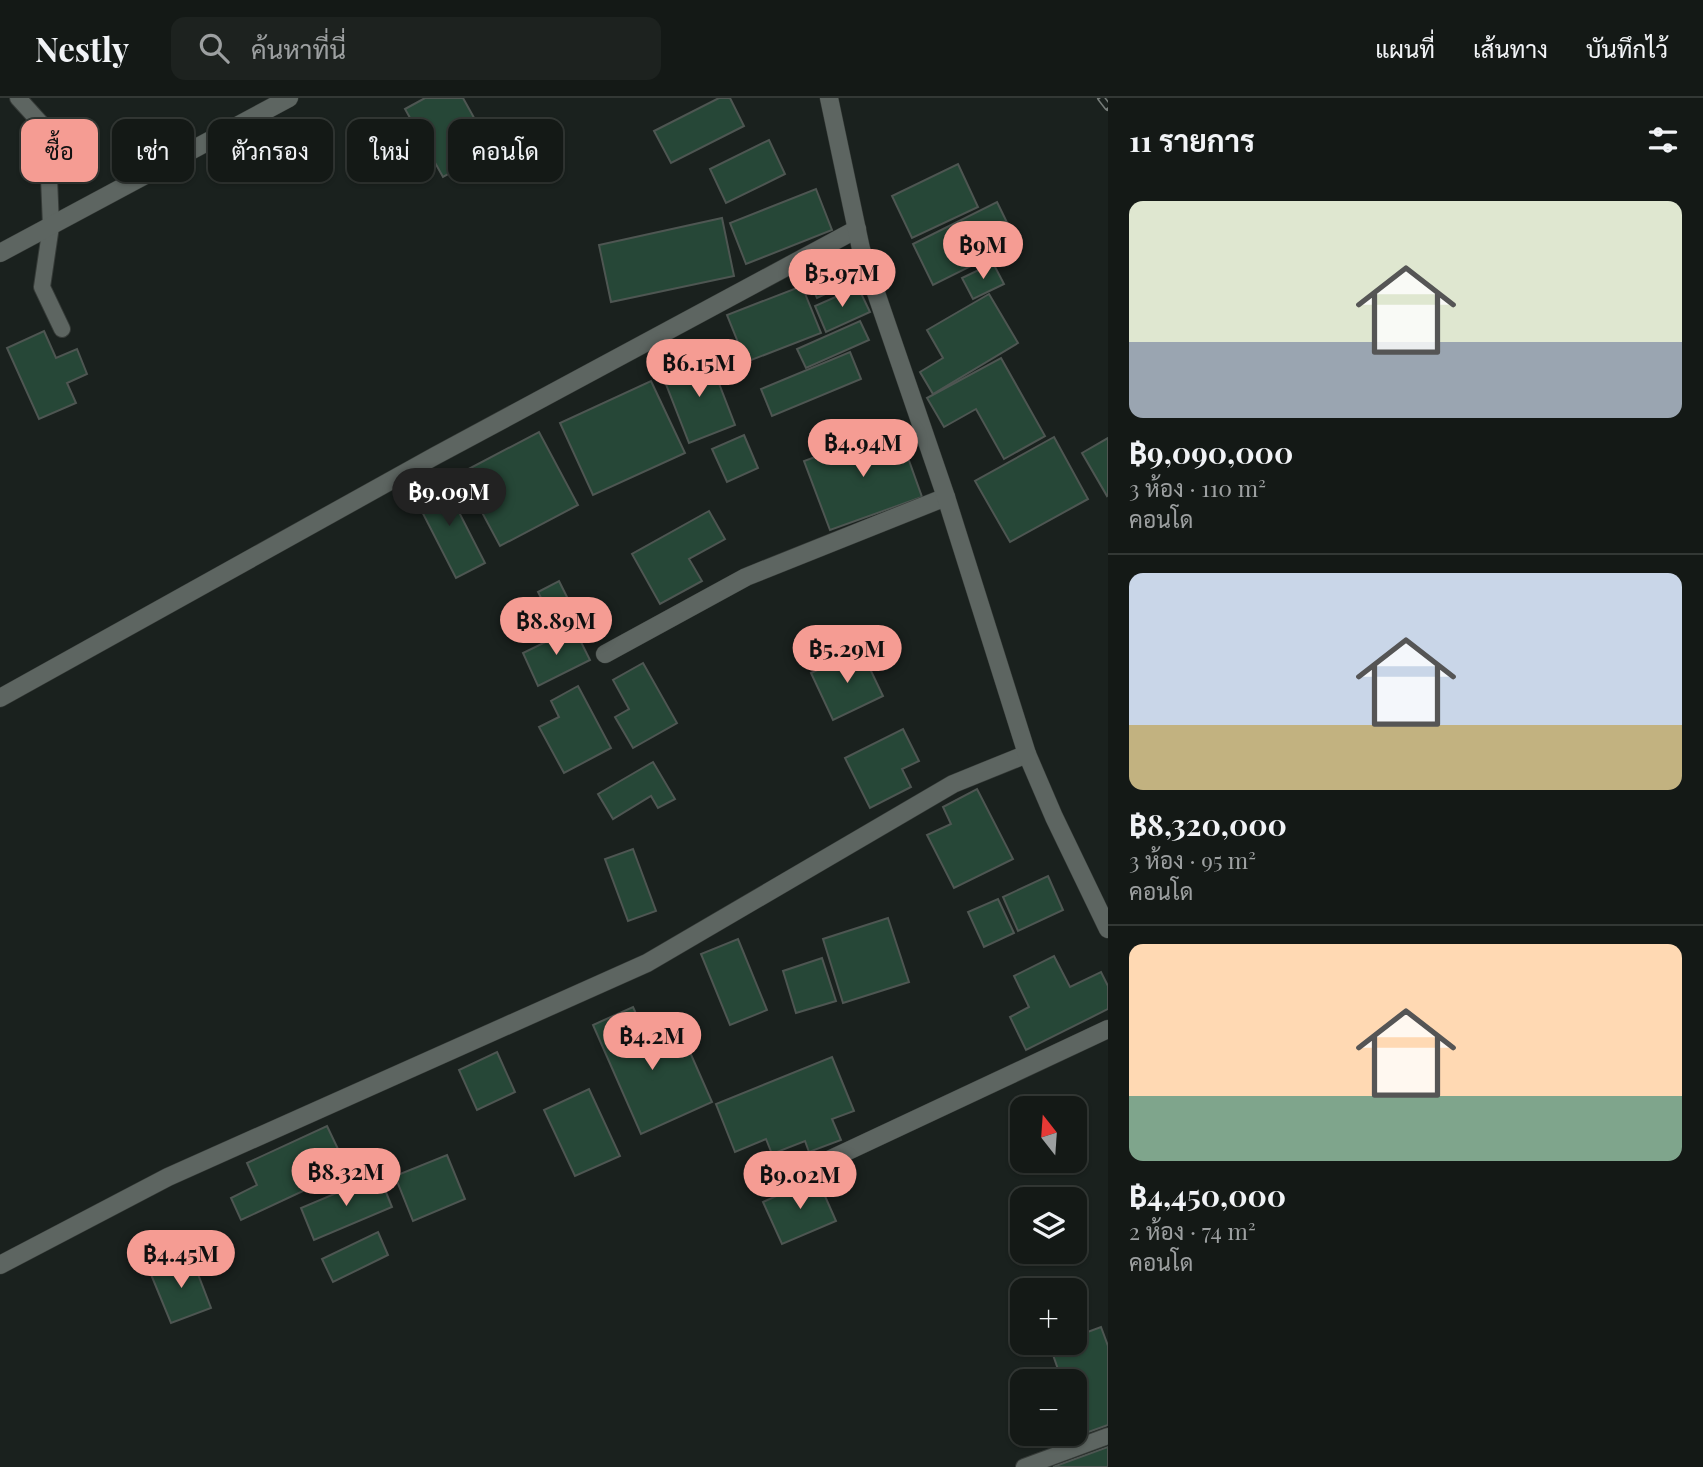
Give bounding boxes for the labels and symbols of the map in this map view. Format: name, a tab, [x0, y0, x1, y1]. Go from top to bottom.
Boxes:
pin: ฿9M	[949, 222, 1017, 281]
pin: ฿5.97M	[785, 250, 899, 309]
pin: ฿6.15M	[642, 340, 756, 399]
pin: ฿4.94M	[806, 420, 920, 479]
pin: ฿9.09M	[392, 468, 506, 528]
pin: ฿8.89M	[499, 598, 613, 657]
pin: ฿5.29M	[790, 626, 904, 685]
pin: ฿4.2M	[603, 1012, 701, 1072]
north arrow	[1010, 1096, 1087, 1172]
pin: ฿8.32M	[289, 1148, 403, 1208]
pin: ฿9.02M	[743, 1152, 857, 1211]
pin: ฿4.45M	[124, 1230, 238, 1290]

